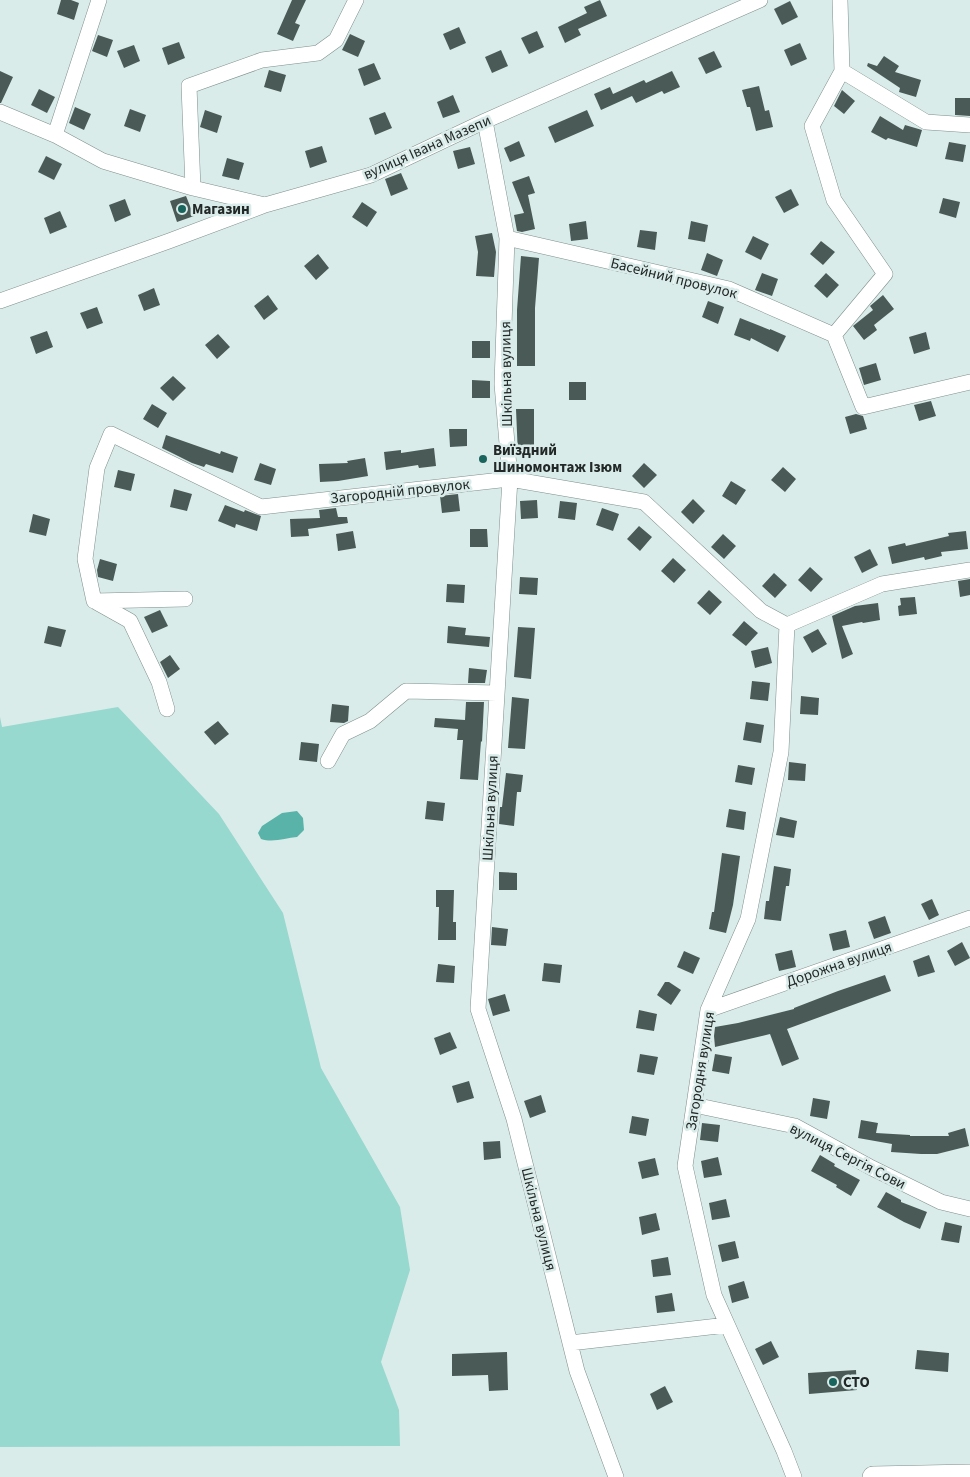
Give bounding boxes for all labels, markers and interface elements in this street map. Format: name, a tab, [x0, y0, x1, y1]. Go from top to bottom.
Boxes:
street label: вулиця Івана Мазепи	[360, 110, 494, 185]
place label: Магазин	[192, 199, 250, 220]
marker: Магазин	[176, 203, 188, 215]
street label: Басейний провулок	[608, 253, 740, 305]
street label: Шкільна вулиця	[495, 321, 518, 427]
place label: Виїздний Шиномонтаж Ізюм	[493, 440, 622, 478]
marker: Виїздний Шиномонтаж Ізюм	[477, 453, 489, 465]
street label: Загородній провулок	[329, 474, 471, 509]
street label: Шкільна вулиця	[477, 755, 504, 861]
street label: Дорожна вулиця	[783, 937, 895, 992]
street label: Загородня вулиця	[681, 1010, 720, 1132]
street label: вулиця Сергія Сови	[786, 1118, 909, 1195]
street label: Шкільна вулиця	[516, 1165, 561, 1273]
place label: СТО	[843, 1372, 870, 1393]
marker: СТО	[827, 1376, 839, 1388]

